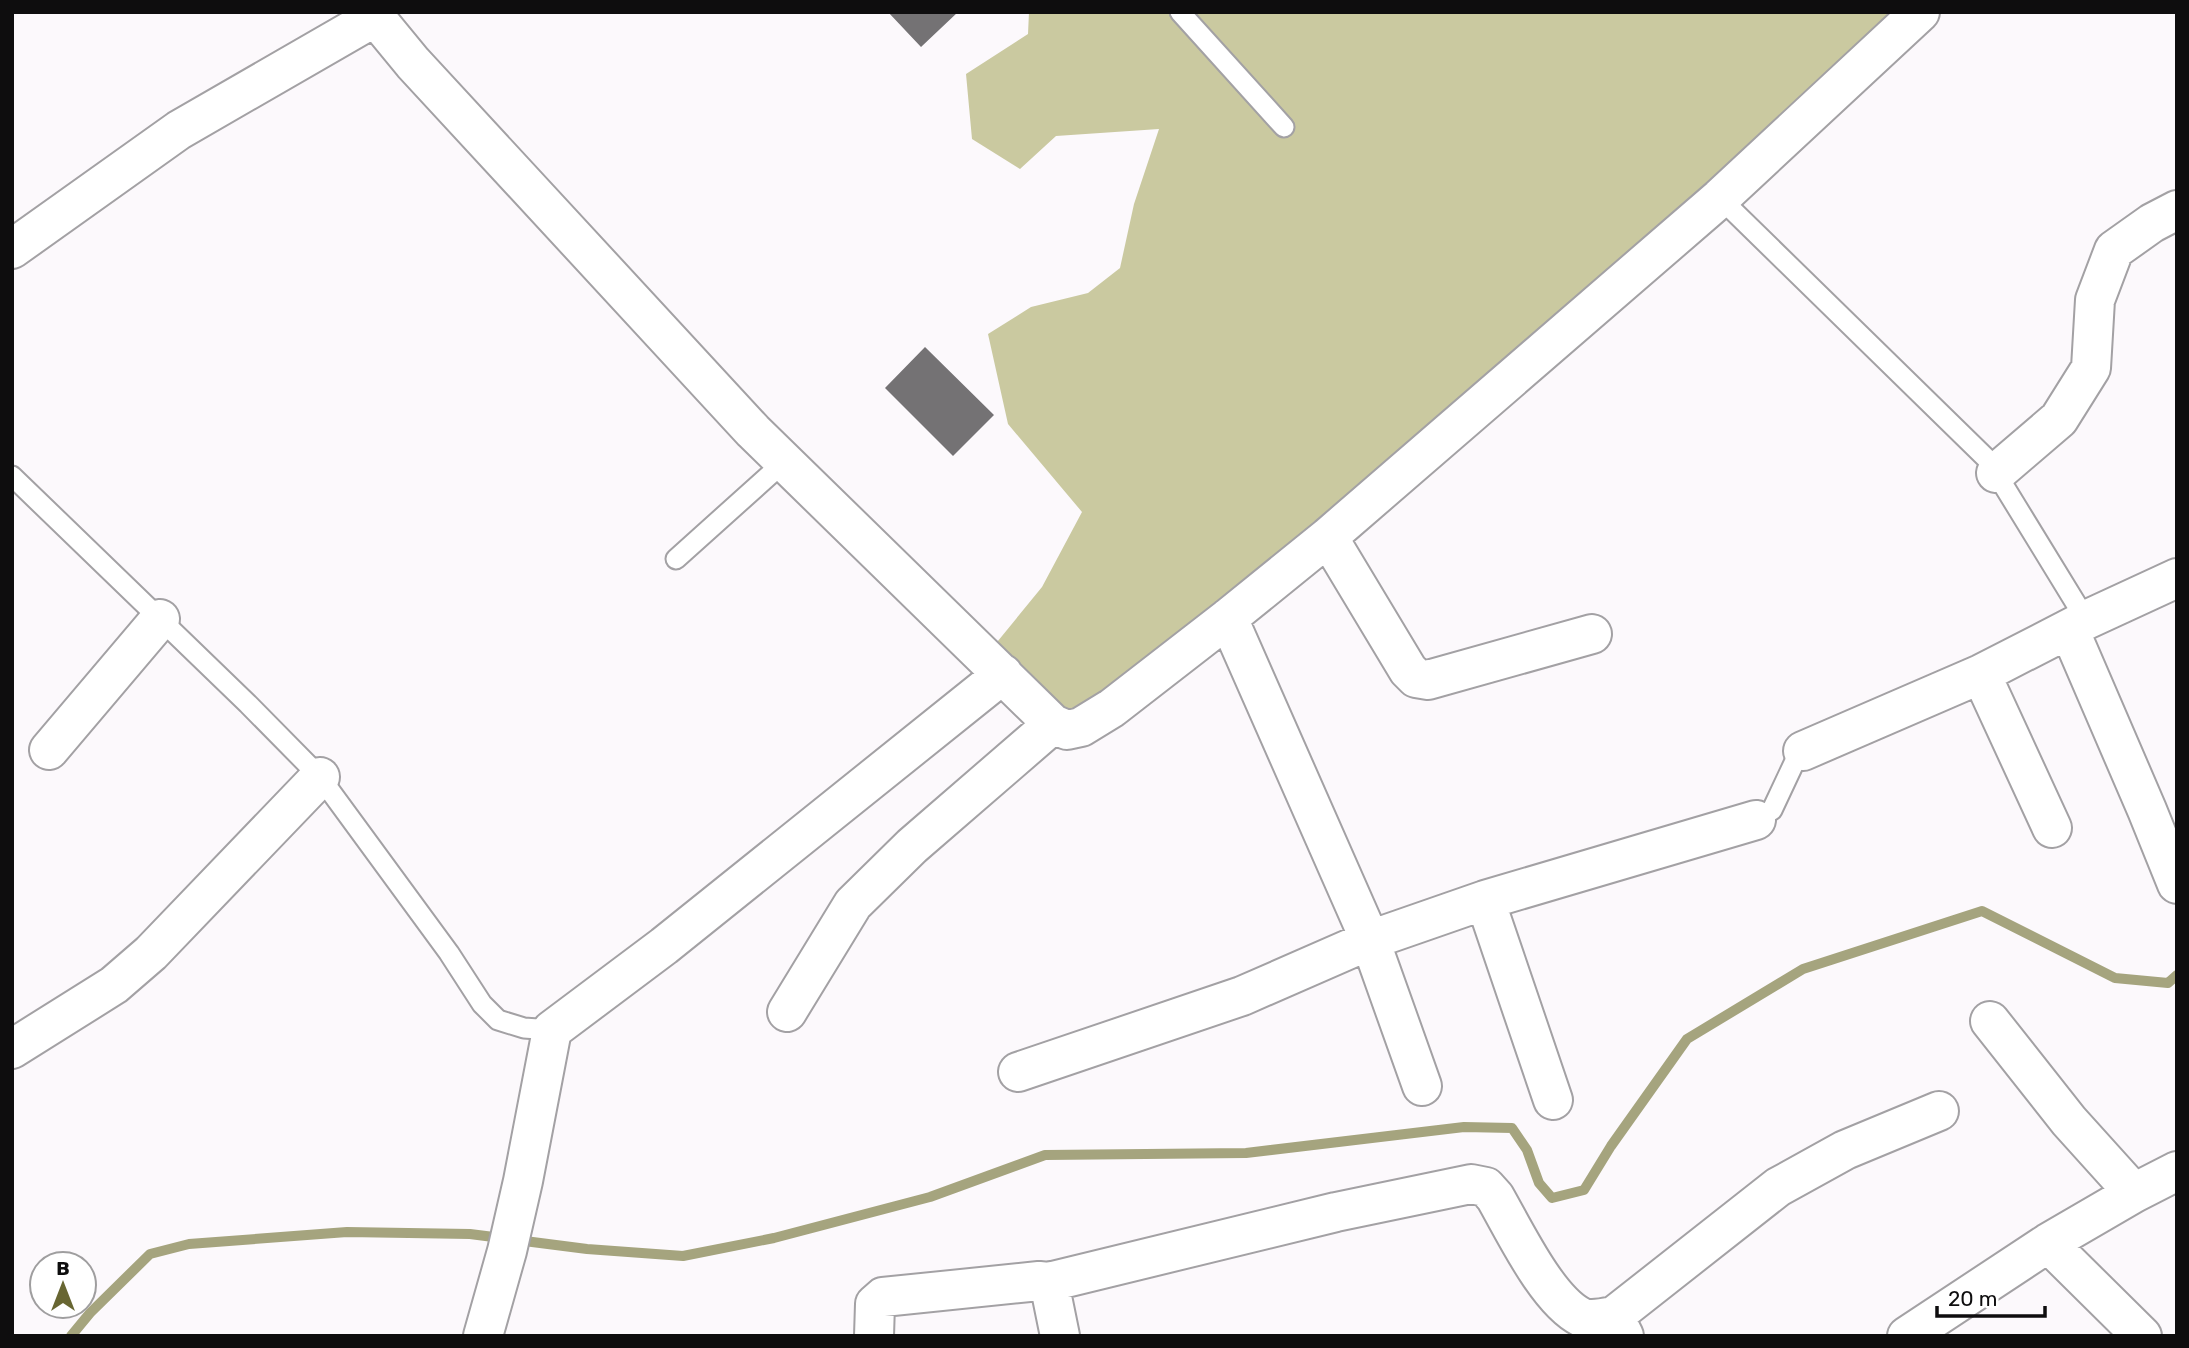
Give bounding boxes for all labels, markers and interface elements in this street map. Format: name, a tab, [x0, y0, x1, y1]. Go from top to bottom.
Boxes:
north arrow	[28, 1250, 98, 1320]
text: B	[56, 1257, 70, 1280]
scale bar	[1937, 1274, 2046, 1318]
text: 20 m	[1948, 1286, 1997, 1311]

